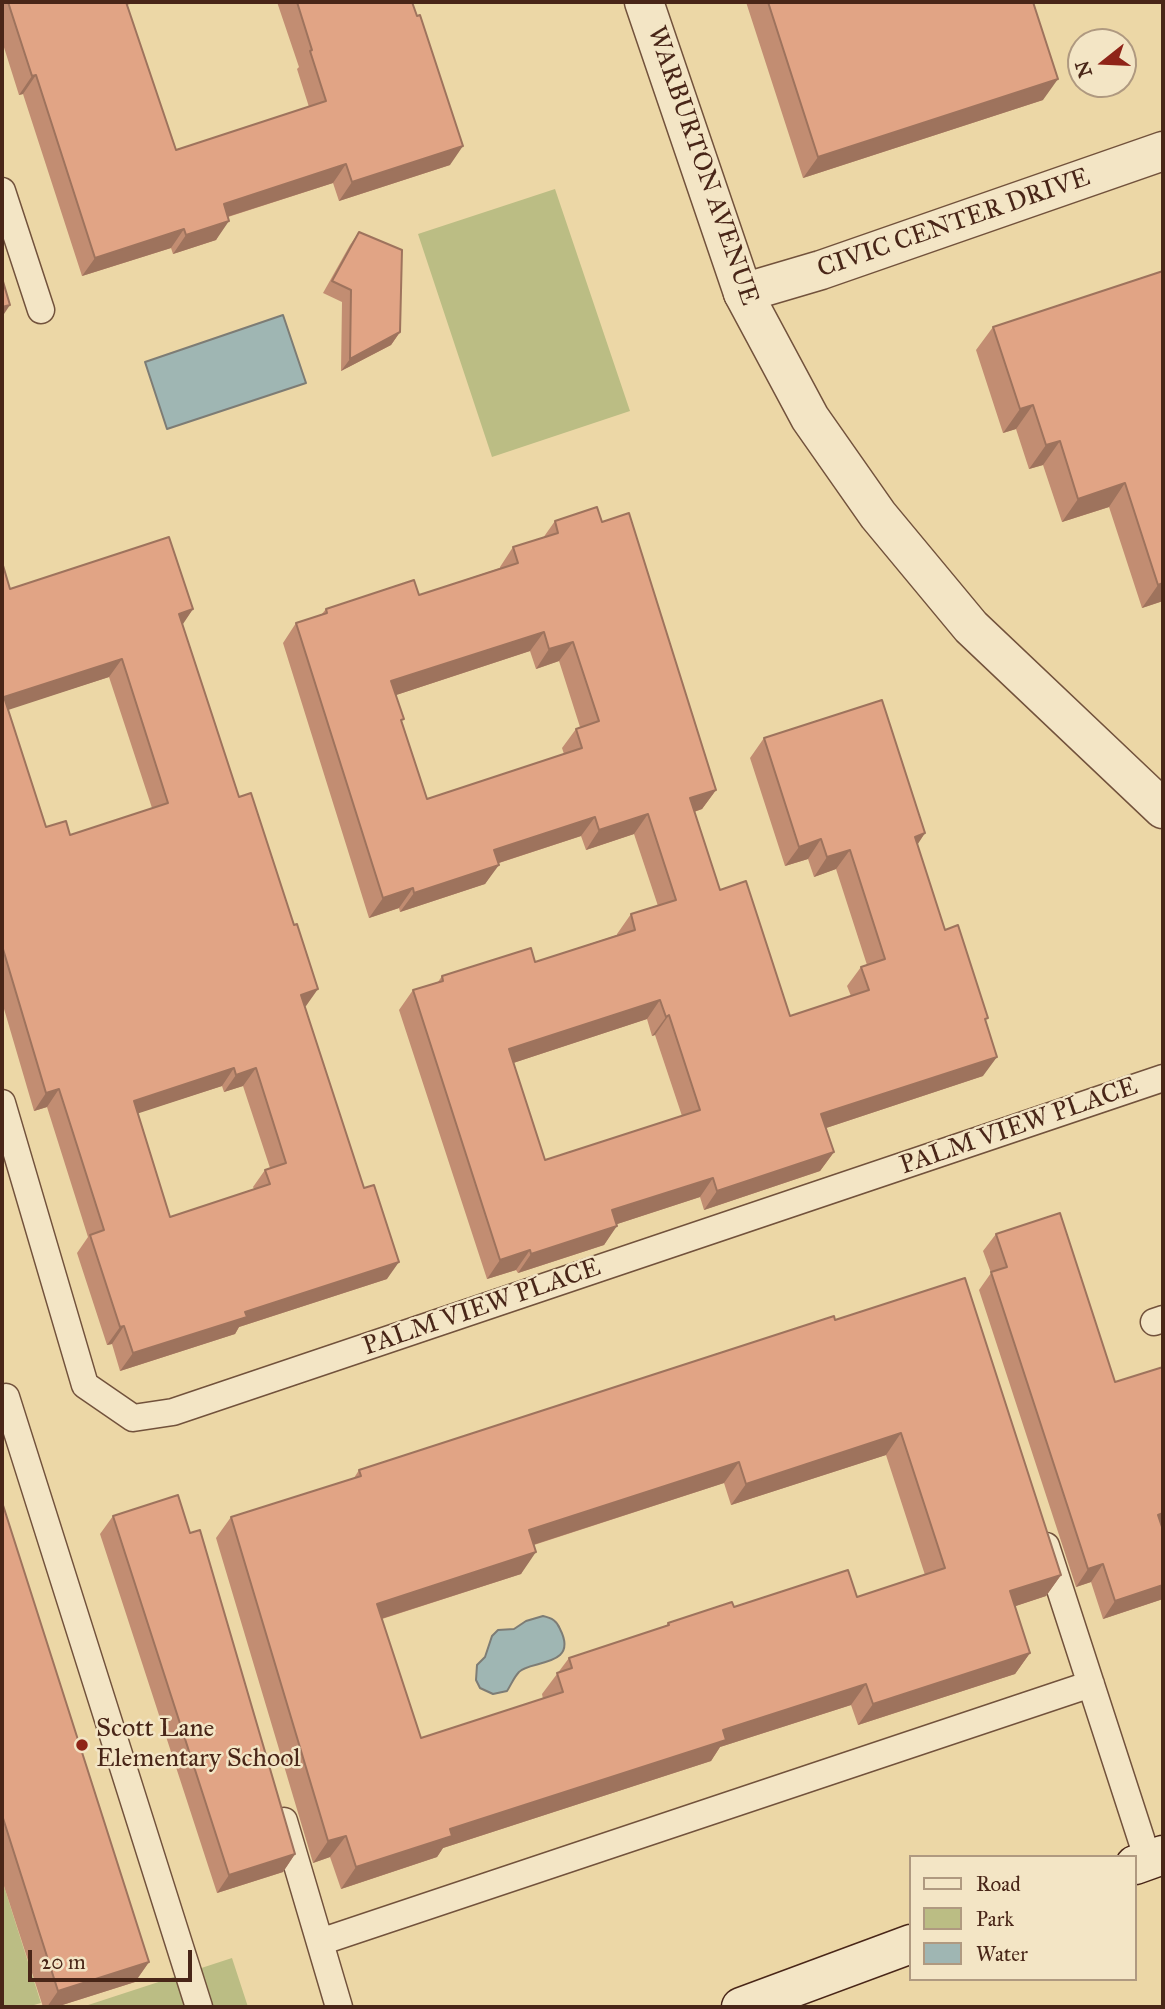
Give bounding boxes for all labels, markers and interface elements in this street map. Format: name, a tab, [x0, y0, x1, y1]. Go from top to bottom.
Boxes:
street label: WARBURTON AVENUE	[640, 22, 764, 310]
north arrow	[1067, 28, 1137, 98]
text: N	[1070, 58, 1097, 80]
street label: CIVIC CENTER DRIVE	[814, 163, 1094, 285]
street label: PALM VIEW PLACE	[896, 1072, 1142, 1182]
street label: PALM VIEW PLACE	[359, 1253, 605, 1363]
place label: Scott Lane Elementary School	[96, 1714, 300, 1776]
marker: Scott Lane Elementary School	[74, 1737, 90, 1753]
legend	[909, 1855, 1137, 1981]
text: Road	[976, 1871, 1021, 1897]
text: Park	[976, 1906, 1014, 1932]
scale bar	[32, 1936, 196, 1980]
text: Water	[976, 1941, 1028, 1967]
text: 20 m	[41, 1949, 86, 1975]

